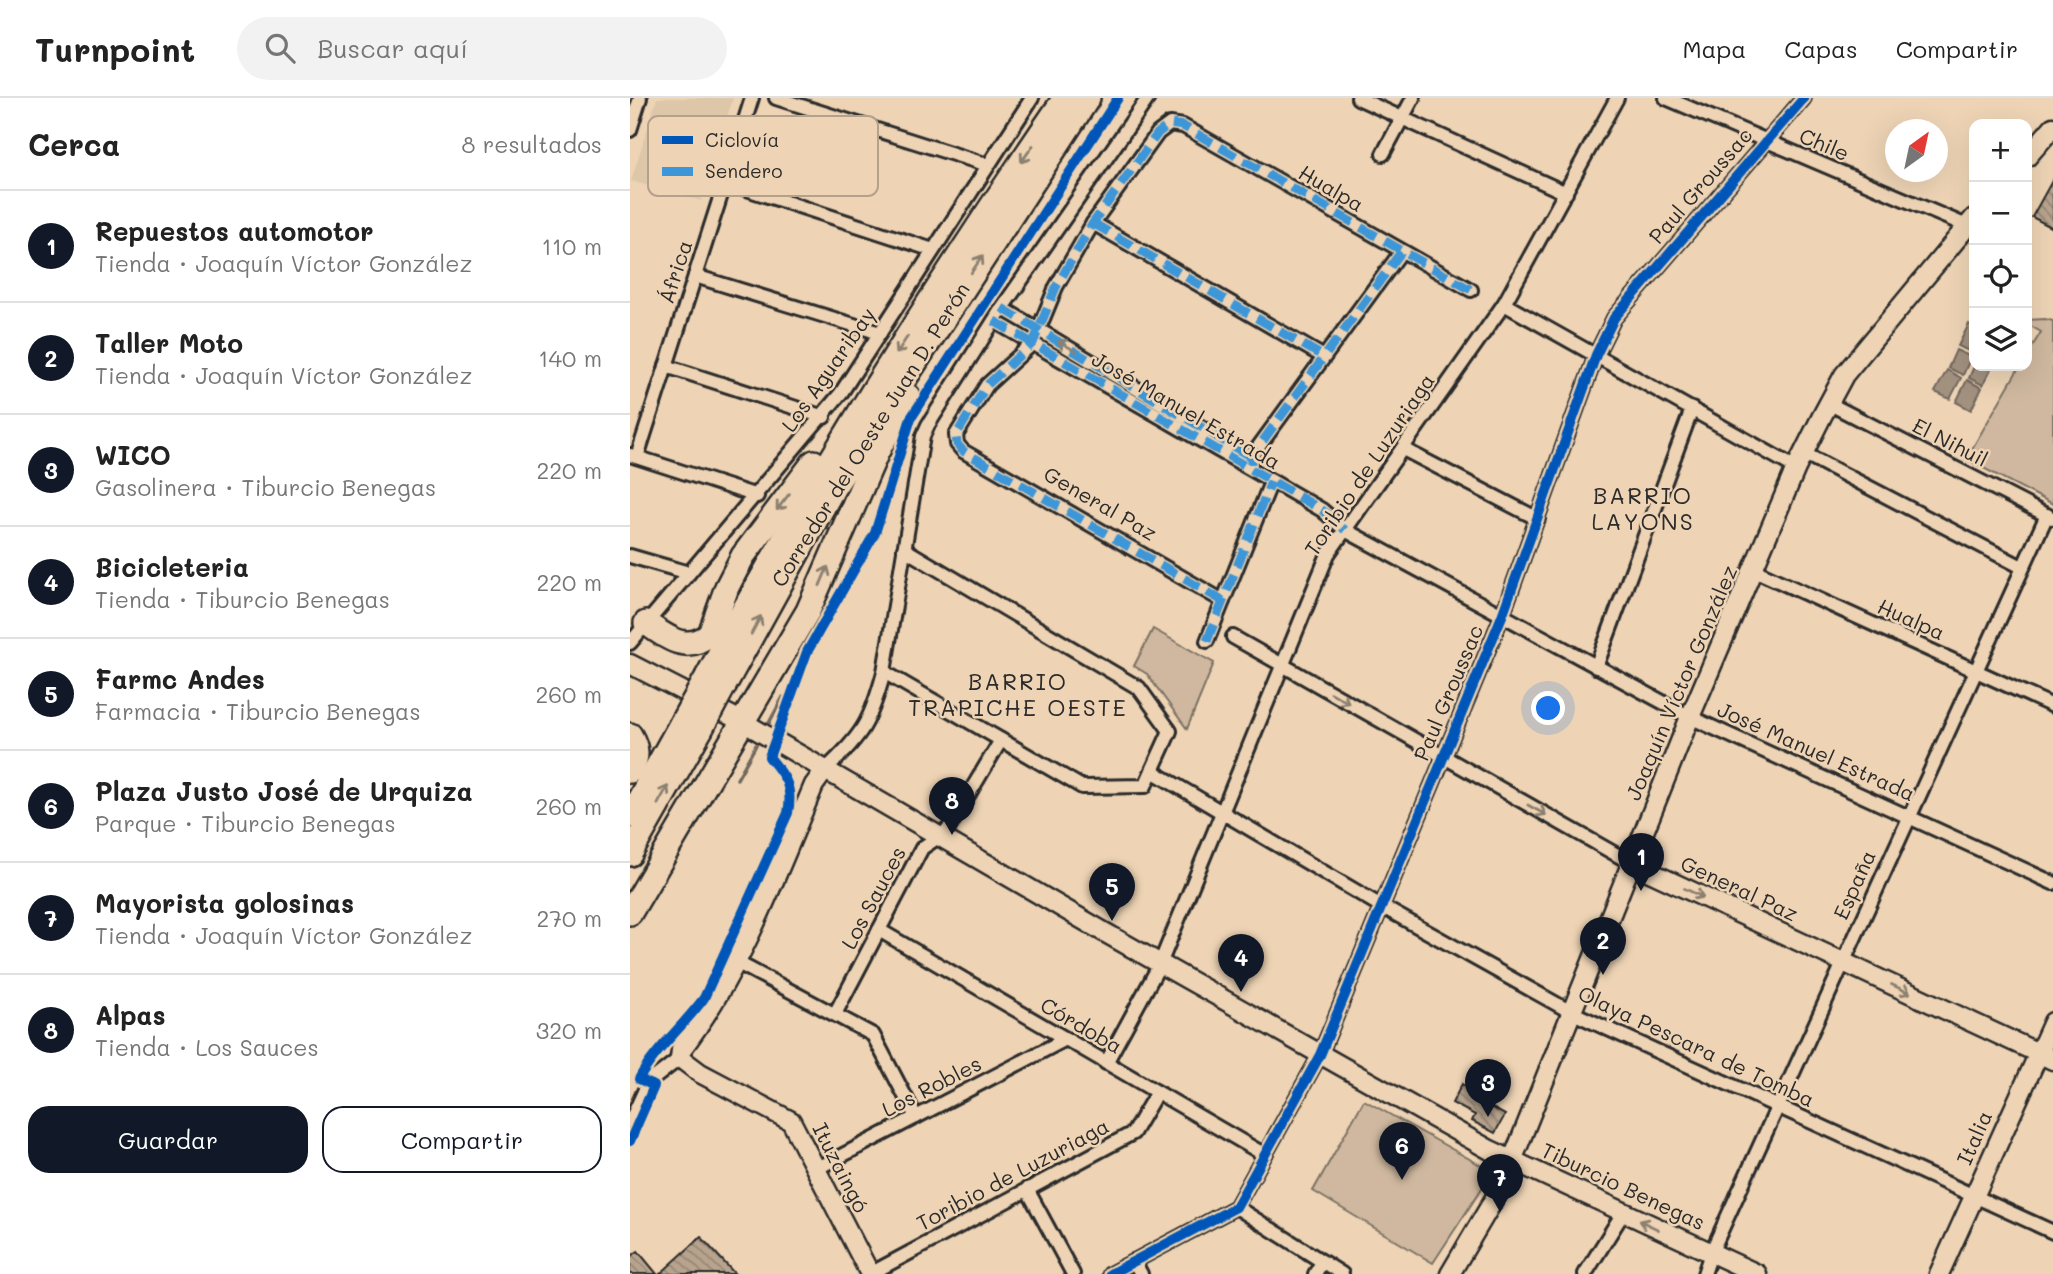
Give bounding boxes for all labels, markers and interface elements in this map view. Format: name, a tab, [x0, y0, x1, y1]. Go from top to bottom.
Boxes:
search box	[237, 17, 727, 80]
text: Turnpoint	[35, 27, 195, 70]
icon: search	[261, 29, 299, 67]
text: Buscar aquí	[317, 31, 468, 65]
text: Mapa	[1682, 33, 1746, 64]
text: Capas	[1784, 33, 1858, 64]
text: Compartir	[1896, 33, 2018, 64]
legend	[648, 116, 878, 196]
north arrow	[1885, 119, 1948, 182]
map controls	[1969, 119, 2032, 371]
button: +	[1969, 119, 2032, 182]
street label: Paul Groussac	[1642, 121, 1758, 249]
street label: Chile	[1796, 121, 1854, 166]
text: Cerca	[28, 124, 120, 164]
text: Ciclovía	[705, 127, 779, 152]
text: 8 resultados	[462, 129, 602, 159]
one-way arrow	[1020, 144, 1034, 163]
text: Sendero	[705, 158, 783, 183]
street label: Hualpa	[1294, 158, 1369, 217]
button: −	[1969, 182, 2032, 245]
text: Repuestos automotor	[95, 214, 374, 248]
text: 1	[46, 231, 56, 261]
text: 110 m	[542, 231, 602, 261]
street label: África	[652, 236, 697, 307]
button: locate	[1969, 245, 2032, 308]
text: Tienda · Joaquín Víctor González	[95, 248, 472, 278]
one-way arrow	[970, 255, 984, 275]
street label: Corredor del Oeste Juan D. Perón	[765, 277, 975, 591]
street label: Los Aguaribay	[775, 302, 881, 437]
button: layers	[1969, 308, 2032, 371]
text: Taller Moto	[95, 326, 243, 360]
one-way arrow	[895, 334, 909, 354]
one-way arrow	[1057, 338, 1077, 352]
text: 2	[45, 343, 57, 373]
text: 140 m	[538, 343, 602, 373]
street label: José Manuel Estrada	[1088, 345, 1286, 475]
text: Tienda · Joaquín Víctor González	[95, 360, 472, 390]
street label: Toribio de Luzuriaga	[1298, 368, 1440, 560]
street label: El Nihuil	[1908, 411, 1993, 472]
text: WICO	[95, 438, 171, 472]
text: 3	[44, 455, 58, 485]
text: 220 m	[536, 455, 602, 485]
street label: General Paz	[1039, 459, 1162, 546]
text: Gasolinera · Tiburcio Benegas	[95, 472, 436, 502]
district label: BARRIO LAYONS	[1591, 480, 1695, 536]
one-way arrow	[775, 493, 790, 511]
text: Bicicleteria	[95, 550, 249, 584]
street label: Joaquín Víctor González	[1619, 561, 1742, 804]
one-way arrow	[818, 566, 831, 587]
text: 4	[44, 567, 58, 597]
text: 220 m	[536, 567, 602, 597]
text: Tienda · Tiburcio Benegas	[95, 584, 390, 614]
street label: Hualpa	[1874, 592, 1949, 645]
one-way arrow	[749, 616, 763, 636]
street label: Paul Groussac	[1407, 620, 1488, 765]
text: Farmc Andes	[95, 662, 265, 696]
district label: BARRIO TRAPICHE OESTE	[908, 666, 1128, 722]
text: 5	[44, 679, 58, 709]
text: 260 m	[535, 679, 602, 709]
one-way arrow	[1329, 691, 1349, 705]
your location	[1531, 691, 1565, 725]
street label: José Manuel Estrada	[1714, 695, 1920, 806]
text: Farmacia · Tiburcio Benegas	[95, 696, 421, 726]
text: Plaza Justo José de Urquiza	[95, 774, 473, 808]
pin: 8	[929, 777, 975, 835]
one-way arrow	[656, 785, 670, 805]
text: 6	[44, 791, 58, 821]
text: 260 m	[535, 791, 602, 821]
one-way arrow	[1527, 803, 1547, 817]
text: Parque · Tiburcio Benegas	[95, 808, 396, 838]
pin: 1	[1618, 833, 1664, 891]
street label: Los Sauces	[834, 841, 911, 953]
street label: España	[1826, 846, 1881, 923]
street label: General Paz	[1677, 849, 1803, 927]
pin: 5	[1089, 863, 1135, 921]
text: Mayorista golosinas	[95, 886, 354, 920]
one-way arrow	[1683, 887, 1705, 900]
text: 7	[45, 903, 57, 933]
text: 270 m	[537, 903, 602, 933]
pin: 2	[1580, 917, 1626, 975]
text: Tienda · Joaquín Víctor González	[95, 920, 472, 950]
pin: 4	[1218, 934, 1264, 992]
street label: Olaya Pescara de Tomba	[1574, 979, 1819, 1112]
one-way arrow	[1889, 983, 1911, 996]
street label: Córdoba	[1036, 990, 1128, 1059]
text: Alpas	[95, 998, 166, 1032]
text: 8	[44, 1015, 58, 1045]
text: 320 m	[536, 1015, 602, 1045]
text: Tienda · Los Sauces	[95, 1032, 319, 1062]
street label: Los Robles	[877, 1049, 986, 1122]
pin: 3	[1465, 1059, 1511, 1117]
button: Guardar	[28, 1106, 308, 1173]
button: Compartir	[322, 1106, 602, 1173]
street label: Italia	[1950, 1106, 1997, 1169]
street label: Toribio de Luzuriaga	[911, 1111, 1113, 1236]
street label: Ituzaingó	[807, 1118, 875, 1217]
pin: 6	[1379, 1122, 1425, 1180]
street label: Tiburcio Benegas	[1537, 1136, 1710, 1235]
pin: 7	[1477, 1154, 1523, 1212]
one-way arrow	[1638, 1218, 1660, 1231]

